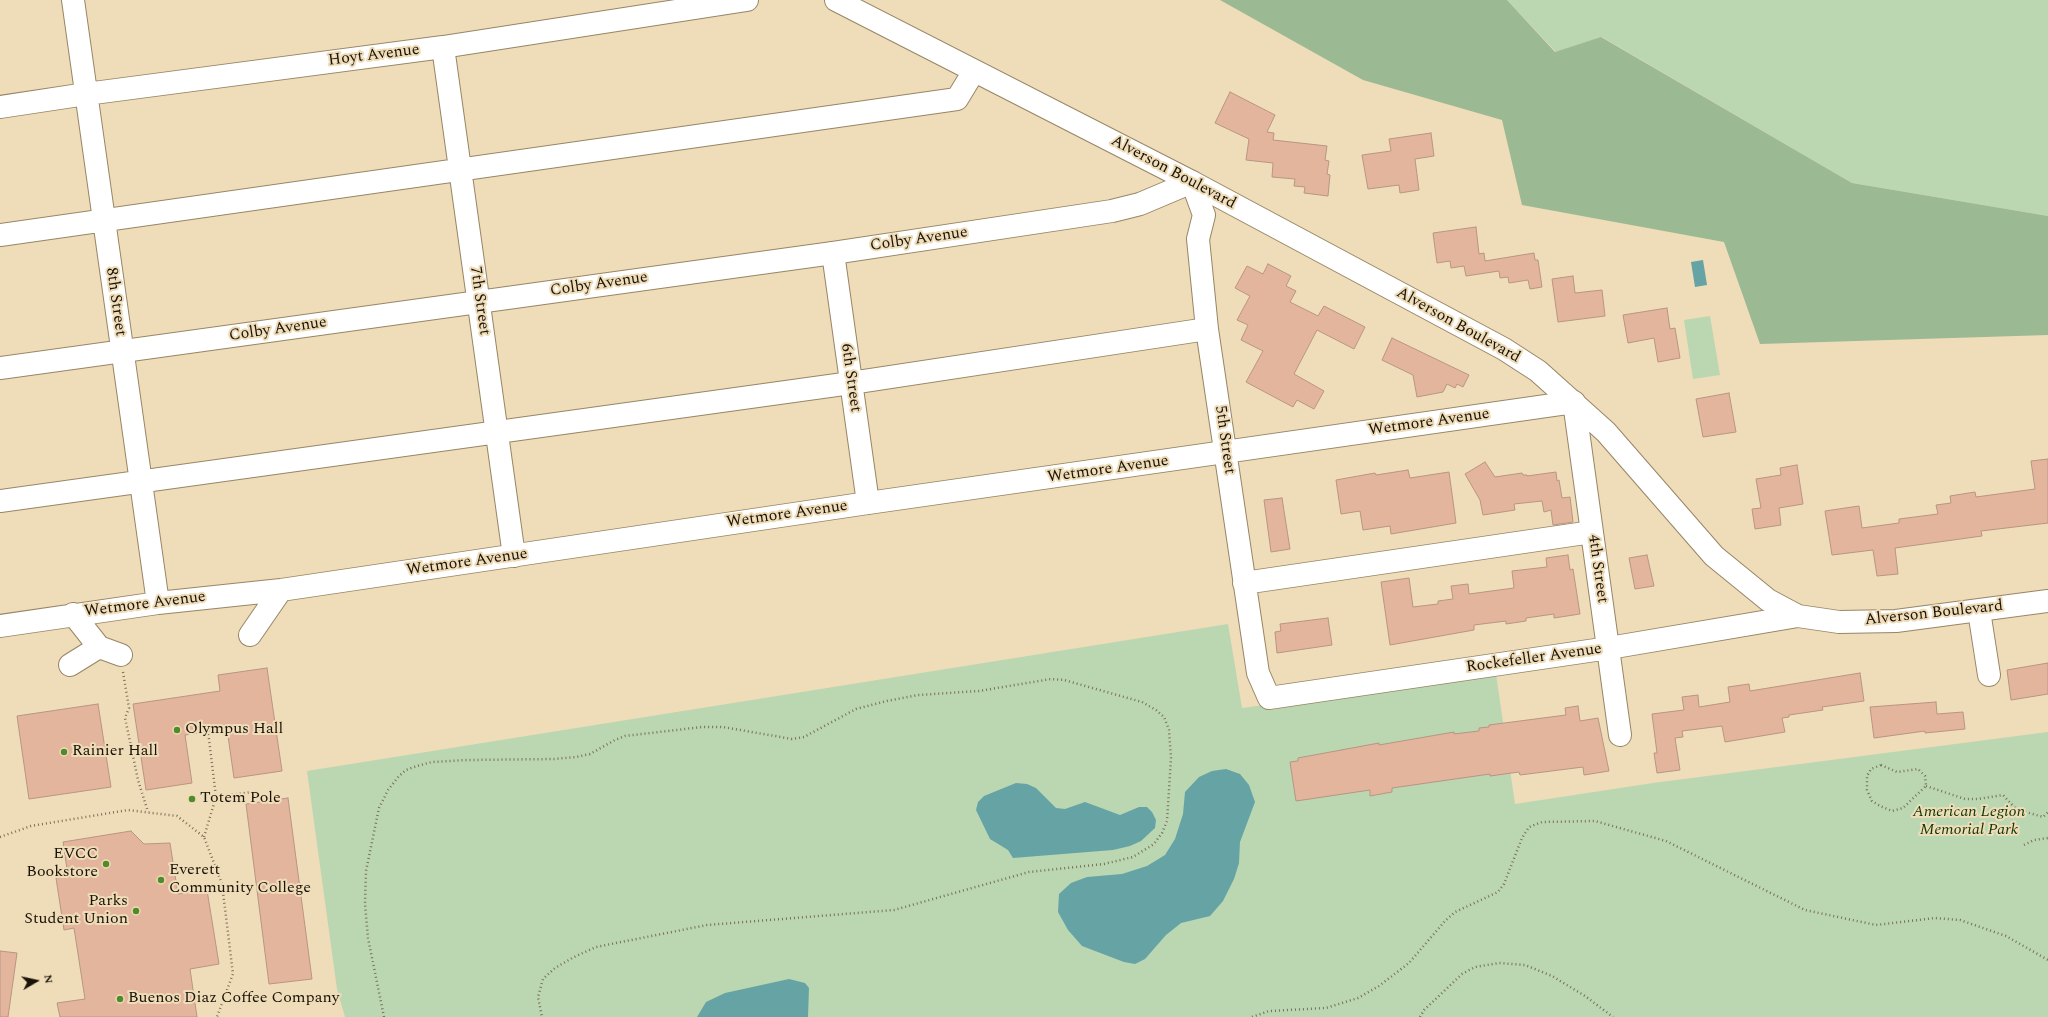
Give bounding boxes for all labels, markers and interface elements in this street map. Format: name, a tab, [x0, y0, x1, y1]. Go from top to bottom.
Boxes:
street label: Hoyt Avenue	[327, 41, 421, 71]
street label: Alverson Boulevard	[1107, 132, 1239, 214]
street label: Colby Avenue	[869, 224, 969, 256]
street label: 7th Street	[465, 266, 493, 336]
street label: 8th Street	[101, 267, 129, 337]
street label: Colby Avenue	[549, 269, 649, 301]
street label: Alverson Boulevard	[1393, 284, 1523, 368]
street label: Colby Avenue	[228, 314, 328, 346]
street label: 6th Street	[836, 343, 864, 413]
street label: 5th Street	[1210, 405, 1238, 475]
street label: Wetmore Avenue	[1367, 405, 1491, 441]
street label: Wetmore Avenue	[1046, 452, 1170, 488]
street label: Wetmore Avenue	[725, 497, 849, 533]
street label: 4th Street	[1583, 534, 1611, 604]
street label: Wetmore Avenue	[405, 545, 529, 581]
street label: Wetmore Avenue	[83, 588, 207, 622]
street label: Alverson Boulevard	[1864, 597, 2004, 631]
street label: Rockefeller Avenue	[1465, 640, 1603, 678]
place label: Olympus Hall	[185, 720, 283, 740]
marker: Olympus Hall	[172, 725, 182, 735]
place label: Rainier Hall	[72, 742, 158, 762]
marker: Rainier Hall	[59, 747, 69, 757]
place label: Totem Pole	[200, 789, 281, 809]
marker: Totem Pole	[187, 794, 197, 804]
park label: American Legion Memorial Park	[1913, 803, 2025, 841]
place label: EVCC Bookstore	[26, 845, 98, 883]
marker: EVCC Bookstore	[101, 859, 111, 869]
place label: Everett Community College	[169, 861, 311, 899]
marker: Everett Community College	[156, 875, 166, 885]
place label: Parks Student Union	[24, 892, 128, 930]
marker: Parks Student Union	[131, 906, 141, 916]
north arrow	[16, 961, 56, 1001]
text: N	[39, 973, 57, 985]
place label: Buenos Diaz Coffee Company	[128, 989, 339, 1009]
marker: Buenos Diaz Coffee Company	[115, 994, 125, 1004]

